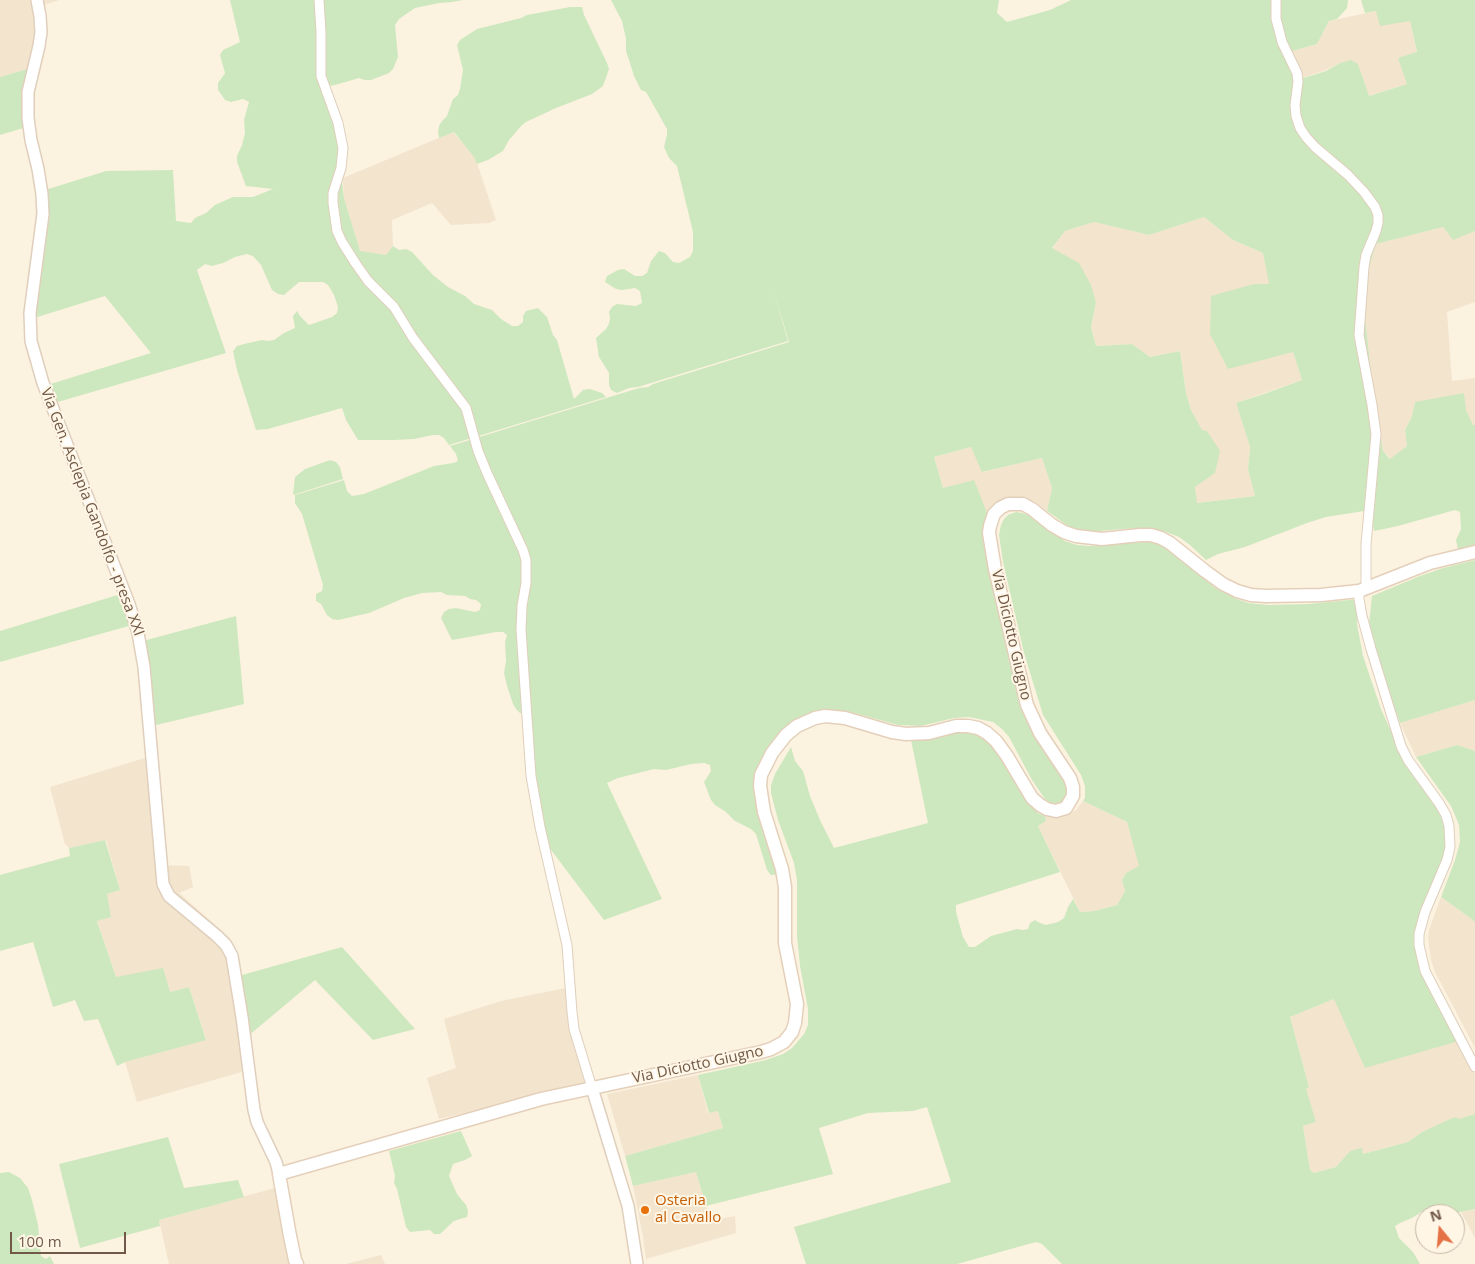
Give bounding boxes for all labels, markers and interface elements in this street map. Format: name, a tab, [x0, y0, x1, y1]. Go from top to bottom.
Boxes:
street label: Via Gen. Asclepia Gandolfo - presa XXI	[36, 385, 148, 639]
street label: Via Diciotto Giugno	[987, 568, 1035, 702]
street label: Via Diciotto Giugno	[631, 1042, 765, 1088]
place label: Osteria al Cavallo	[655, 1192, 721, 1227]
marker: Osteria al Cavallo	[639, 1204, 651, 1216]
north arrow	[1415, 1204, 1465, 1254]
text: N	[1428, 1204, 1444, 1226]
scale bar	[12, 1222, 129, 1254]
text: 100 m	[18, 1231, 62, 1251]

